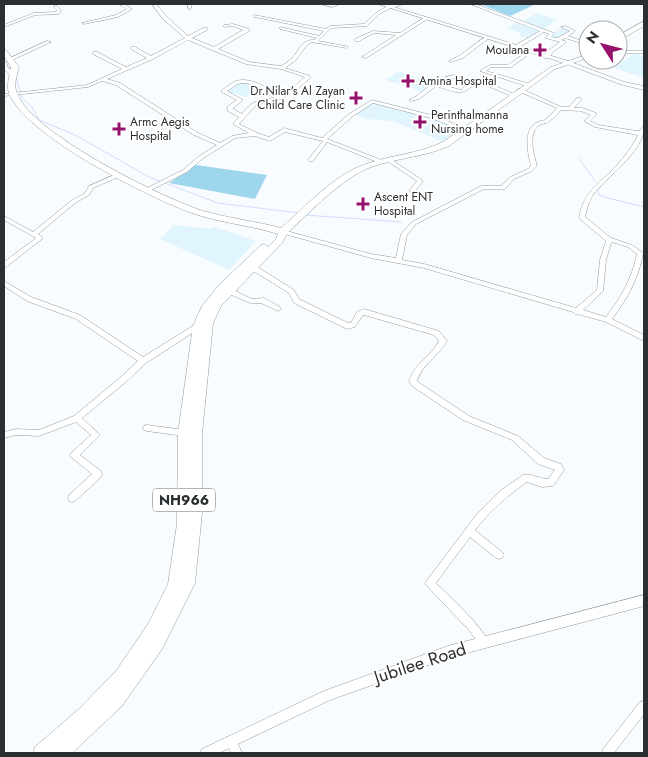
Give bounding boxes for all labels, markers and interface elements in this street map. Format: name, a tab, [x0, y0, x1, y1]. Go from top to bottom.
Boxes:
north arrow	[578, 20, 628, 70]
text: N	[581, 27, 604, 48]
place label: Moulana	[486, 41, 529, 59]
marker: Moulana	[533, 43, 547, 57]
place label: Amina Hospital	[419, 72, 496, 90]
marker: Amina Hospital	[401, 74, 415, 88]
place label: Dr.Nilar's Al Zayan Child Care Clinic	[250, 82, 345, 114]
marker: Dr.Nilar's Al Zayan Child Care Clinic	[349, 91, 363, 105]
place label: Perinthalmanna Nursing home	[431, 106, 508, 138]
place label: Armc Aegis Hospital	[130, 113, 190, 145]
marker: Perinthalmanna Nursing home	[413, 115, 427, 129]
marker: Armc Aegis Hospital	[112, 122, 126, 136]
place label: Ascent ENT Hospital	[374, 188, 433, 220]
marker: Ascent ENT Hospital	[356, 197, 370, 211]
road number: NH966	[153, 488, 215, 512]
street label: Jubilee Road	[369, 636, 469, 691]

